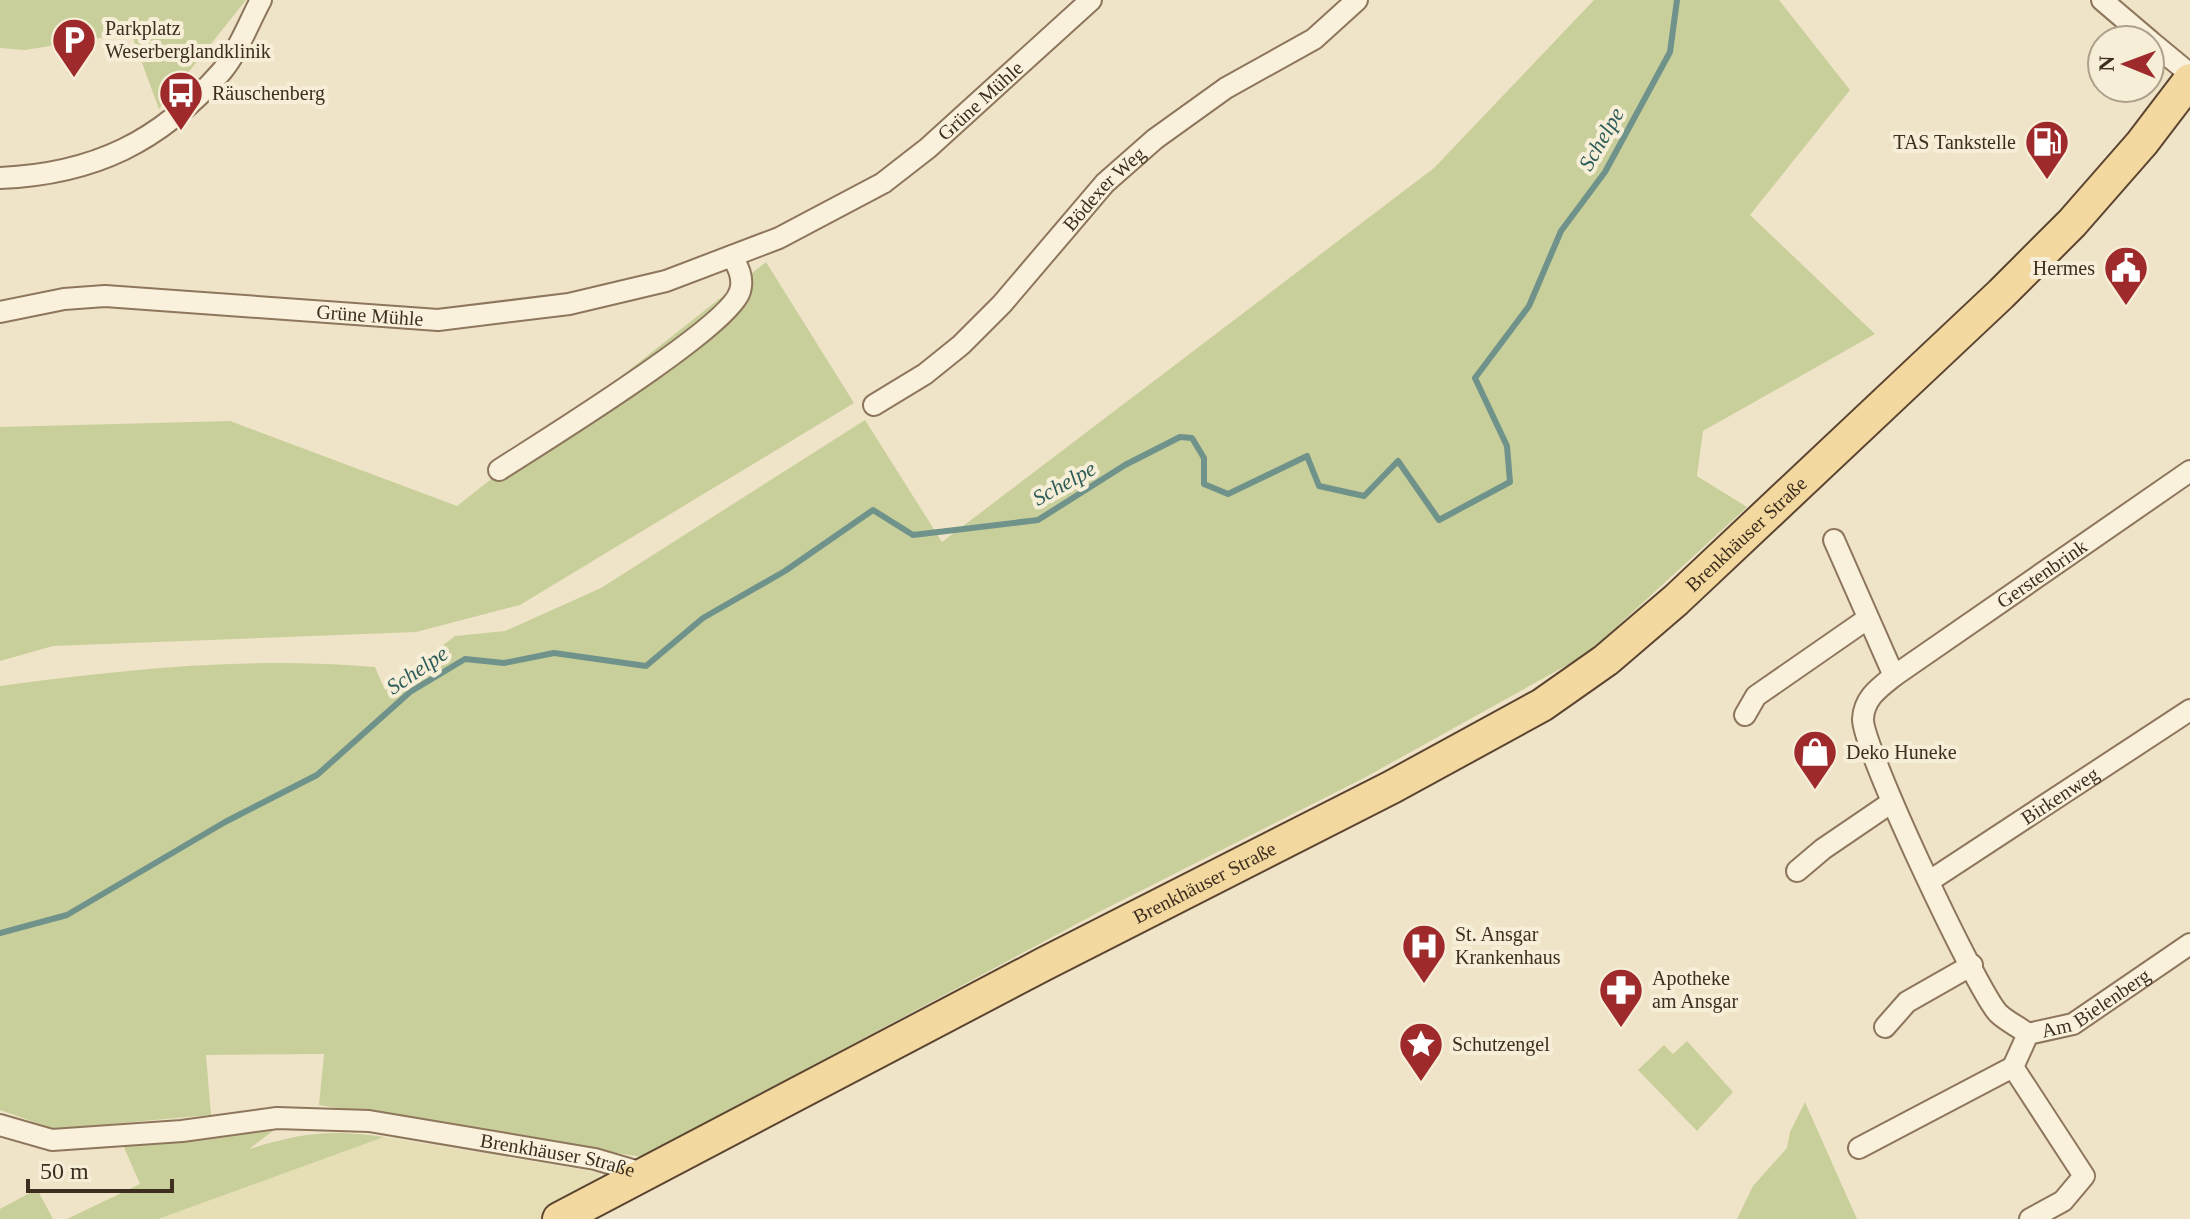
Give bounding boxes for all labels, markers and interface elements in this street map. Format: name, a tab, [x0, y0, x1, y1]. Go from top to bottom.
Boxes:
parking icon: Parkplatz Weserberglandklinik	[50, 16, 98, 79]
place label: Parkplatz Weserberglandklinik	[105, 17, 271, 63]
north arrow	[2086, 24, 2166, 104]
text: N	[2094, 55, 2119, 72]
street label: Grüne Mühle	[933, 56, 1027, 145]
bus stop icon: Räuschenberg	[157, 69, 205, 132]
place label: Räuschenberg	[212, 82, 325, 105]
water label: Schelpe	[1573, 103, 1629, 175]
fuel station icon: TAS Tankstelle	[2023, 118, 2071, 181]
place label: TAS Tankstelle	[1893, 131, 2016, 153]
street label: Bödexer Weg	[1058, 142, 1150, 235]
public building icon: Hermes	[2102, 244, 2150, 307]
place label: Hermes	[2033, 257, 2095, 279]
street label: Grüne Mühle	[316, 300, 424, 330]
water label: Schelpe	[1028, 455, 1100, 511]
street label: Brenkhäuser Straße	[1681, 472, 1811, 596]
street label: Gerstenbrink	[1993, 535, 2091, 612]
water label: Schelpe	[382, 640, 453, 699]
shop icon: Deko Huneke	[1791, 728, 1839, 791]
place label: Deko Huneke	[1846, 741, 1957, 763]
street label: Birkenweg	[2017, 762, 2103, 829]
street label: Brenkhäuser Straße	[1129, 837, 1280, 928]
hospital icon: St. Ansgar Krankenhaus	[1400, 922, 1448, 985]
place label: St. Ansgar Krankenhaus	[1455, 923, 1561, 968]
street label: Am Bielenberg	[2039, 964, 2155, 1042]
pharmacy icon: Apotheke am Ansgar	[1597, 966, 1645, 1029]
place label: Apotheke am Ansgar	[1652, 967, 1738, 1013]
place icon: Schutzengel	[1397, 1020, 1445, 1083]
place label: Schutzengel	[1452, 1033, 1550, 1056]
street label: Brenkhäuser Straße	[479, 1129, 638, 1181]
scale bar	[28, 1143, 172, 1193]
text: 50 m	[40, 1158, 89, 1184]

